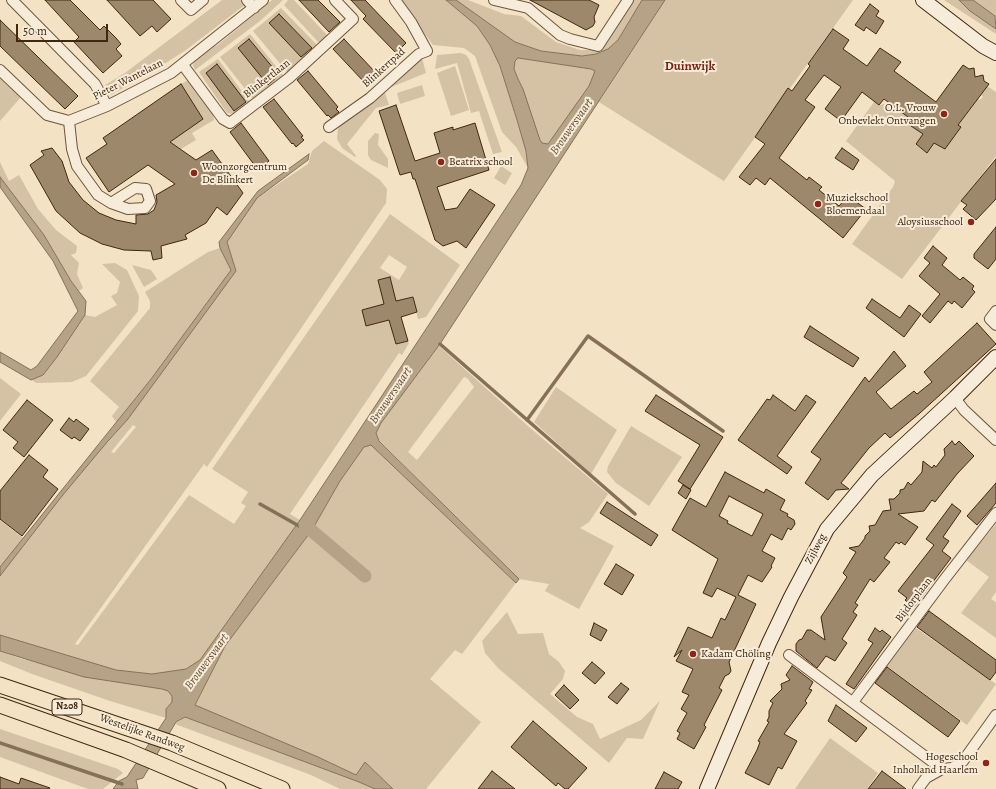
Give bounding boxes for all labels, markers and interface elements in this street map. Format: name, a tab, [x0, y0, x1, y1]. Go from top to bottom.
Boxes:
scale bar	[18, 16, 110, 42]
text: 50 m	[23, 23, 47, 39]
street label: Blinkertpad	[360, 45, 408, 91]
street label: Pieter Wantelaan	[91, 57, 165, 103]
street label: Blinkertlaan	[241, 57, 293, 101]
district label: Duinwijk	[665, 59, 715, 75]
water label: Brouwersvaart	[548, 96, 596, 158]
place label: O.L. Vrouw Onbevlekt Ontvangen	[838, 101, 936, 127]
marker: O.L. Vrouw Onbevlekt Ontvangen	[939, 109, 949, 119]
place label: Beatrix school	[449, 155, 512, 169]
marker: Beatrix school	[436, 157, 446, 167]
place label: Woonzorgcentrum De Blinkert	[202, 160, 287, 186]
marker: Woonzorgcentrum De Blinkert	[189, 168, 199, 178]
place label: Muziekschool Bloemendaal	[826, 191, 888, 217]
marker: Muziekschool Bloemendaal	[813, 199, 823, 209]
place label: Aloysiusschool	[897, 215, 963, 229]
marker: Aloysiusschool	[966, 217, 976, 227]
water label: Brouwersvaart	[367, 365, 415, 427]
street label: Zijlweg	[802, 531, 830, 567]
street label: Bijdorplaan	[893, 575, 935, 625]
water label: Brouwersvaart	[182, 632, 232, 692]
place label: Kadam Chöling	[701, 647, 771, 661]
marker: Kadam Chöling	[688, 649, 698, 659]
road number: N208	[52, 699, 82, 715]
street label: Westelijke Randweg	[98, 711, 186, 755]
place label: Hogeschool Inholland Haarlem	[893, 750, 978, 776]
marker: Hogeschool Inholland Haarlem	[981, 758, 991, 768]

